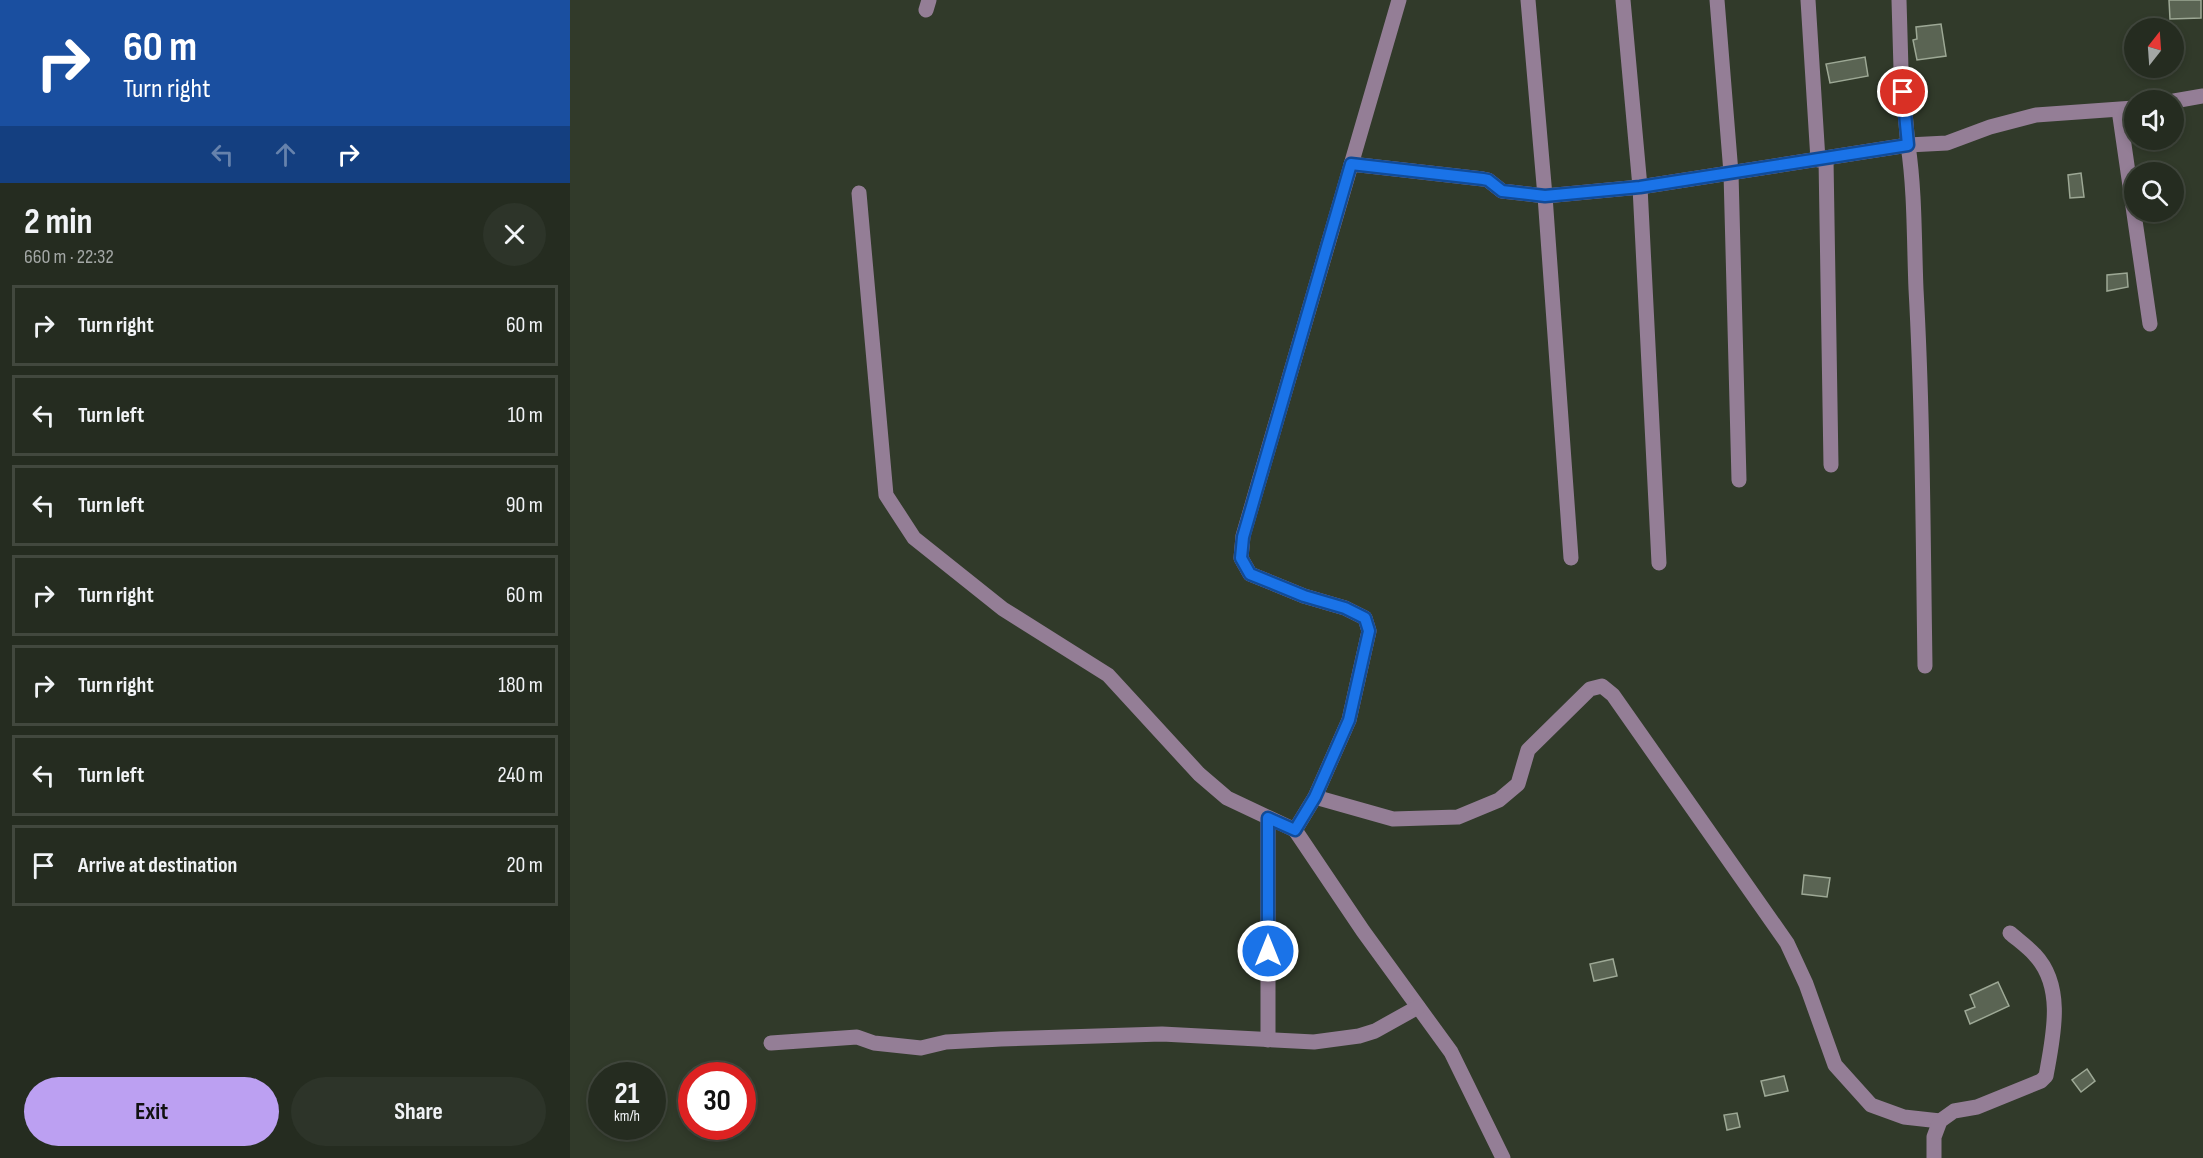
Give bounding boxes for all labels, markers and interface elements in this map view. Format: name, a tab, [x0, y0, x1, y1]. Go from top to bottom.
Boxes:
north arrow	[2124, 18, 2184, 78]
map controls	[2124, 18, 2184, 222]
text: 60 m	[123, 22, 197, 73]
icon: right	[24, 24, 102, 102]
pin	[1877, 66, 1928, 117]
text: Turn right	[123, 73, 210, 105]
icon: arrive	[1886, 75, 1919, 108]
button: sound	[2124, 90, 2184, 150]
icon: left	[206, 138, 239, 171]
icon: ahead	[269, 138, 302, 171]
icon: right	[332, 138, 365, 171]
button: search	[2124, 162, 2184, 222]
text: 2 min	[24, 201, 93, 244]
button: close	[483, 203, 546, 266]
text: 660 m · 22:32	[24, 245, 114, 269]
icon: right	[27, 309, 60, 342]
text: Turn right	[78, 312, 154, 339]
text: 60 m	[506, 312, 543, 339]
icon: left	[27, 399, 60, 432]
text: Turn left	[78, 402, 144, 429]
text: 10 m	[508, 402, 543, 429]
icon: left	[27, 489, 60, 522]
text: Turn left	[78, 492, 144, 519]
text: 90 m	[506, 492, 543, 519]
icon: right	[27, 579, 60, 612]
text: Turn right	[78, 582, 154, 609]
text: 60 m	[506, 582, 543, 609]
icon: right	[27, 669, 60, 702]
text: Turn right	[78, 672, 154, 699]
text: 180 m	[498, 672, 543, 699]
icon: left	[27, 759, 60, 792]
text: Turn left	[78, 762, 144, 789]
text: 240 m	[497, 762, 543, 789]
icon: arrive	[27, 849, 60, 882]
text: Arrive at destination	[78, 852, 237, 879]
text: 20 m	[507, 852, 543, 879]
position arrow	[1236, 919, 1300, 983]
speed limit sign: 30	[678, 1062, 756, 1140]
text: 21	[615, 1076, 639, 1112]
button: Exit	[24, 1077, 279, 1146]
button: Share	[291, 1077, 546, 1146]
text: km/h	[614, 1107, 640, 1126]

